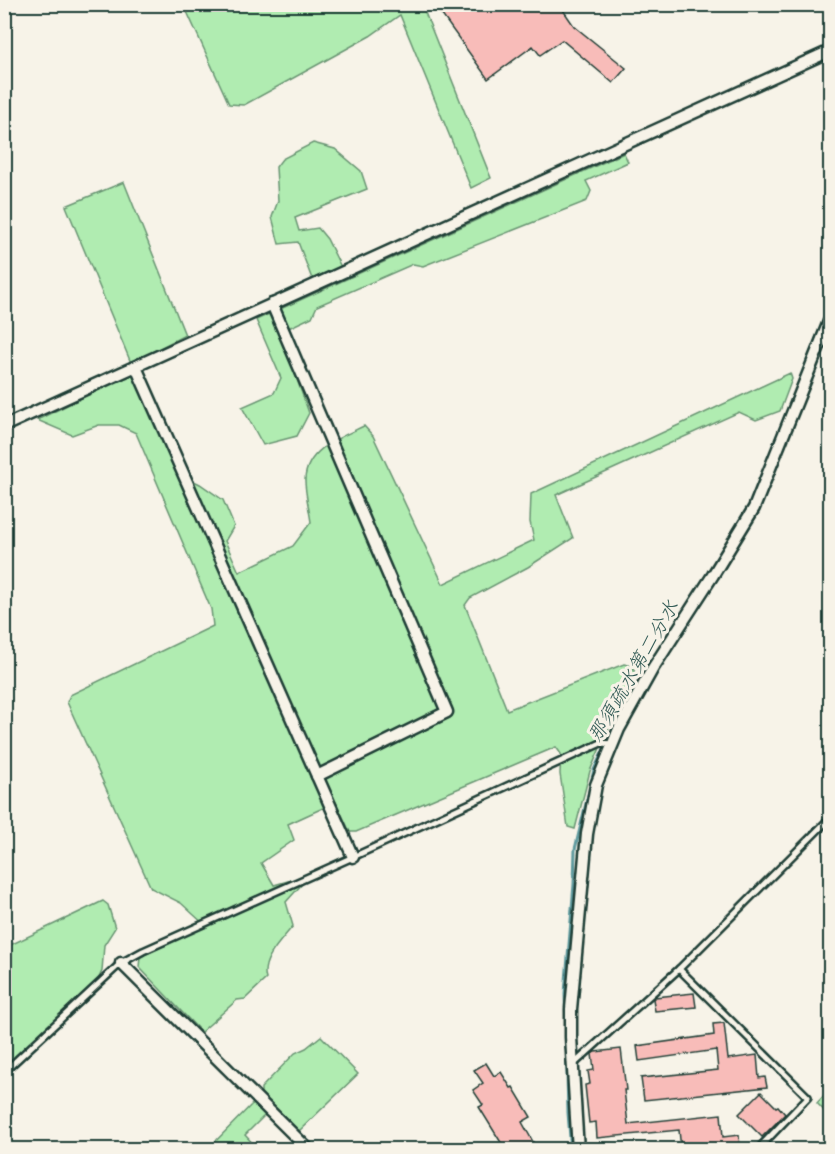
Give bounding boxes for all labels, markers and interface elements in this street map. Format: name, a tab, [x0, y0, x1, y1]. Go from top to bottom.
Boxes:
water label: 那須疏水第二分水	[583, 596, 683, 746]

